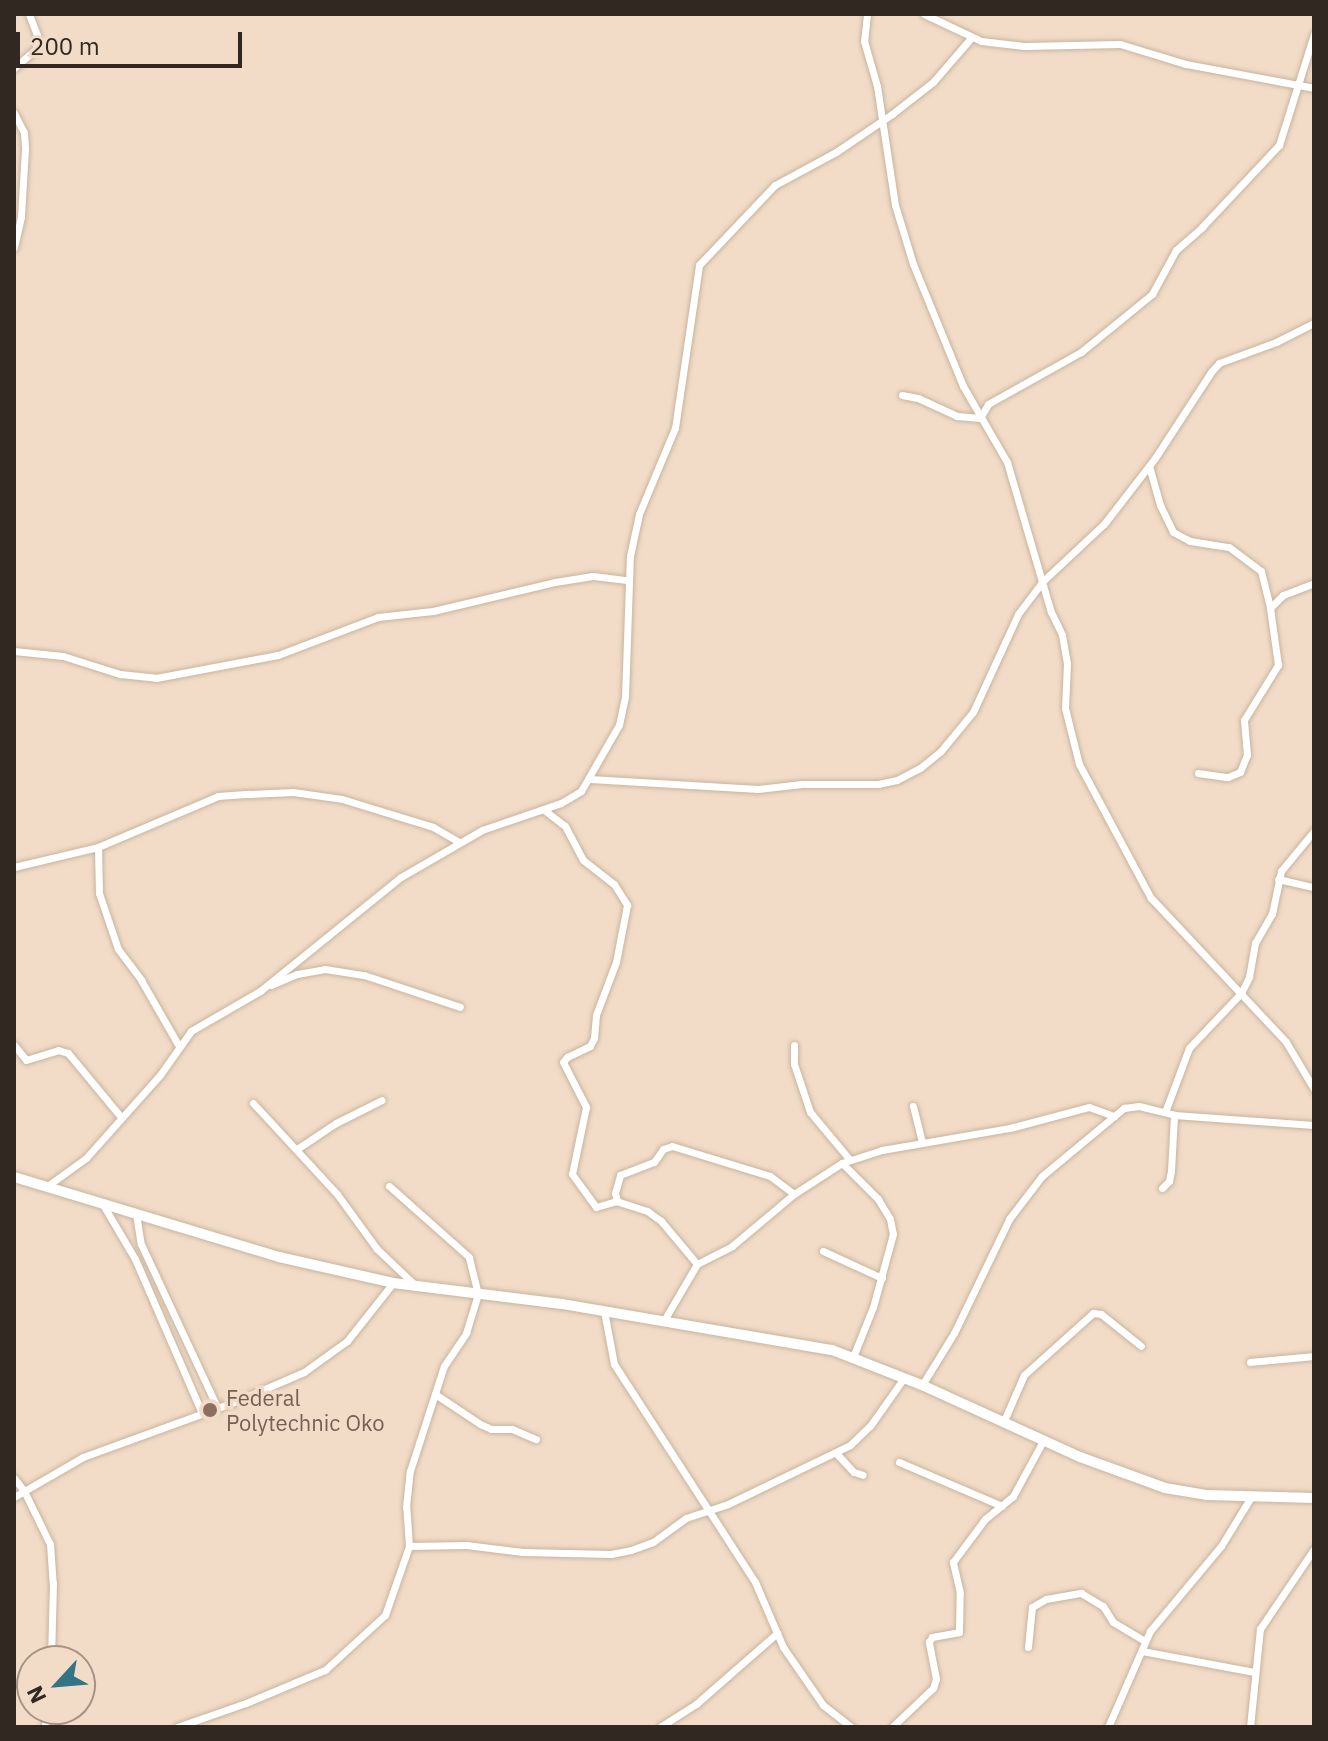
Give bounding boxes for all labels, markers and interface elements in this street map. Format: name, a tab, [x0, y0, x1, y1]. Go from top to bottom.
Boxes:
scale bar	[20, 16, 246, 66]
text: 200 m	[30, 30, 100, 62]
place label: Federal Polytechnic Oko	[226, 1384, 385, 1436]
marker: Federal Polytechnic Oko	[201, 1401, 219, 1419]
north arrow	[16, 1645, 96, 1725]
text: N	[19, 1681, 52, 1708]

